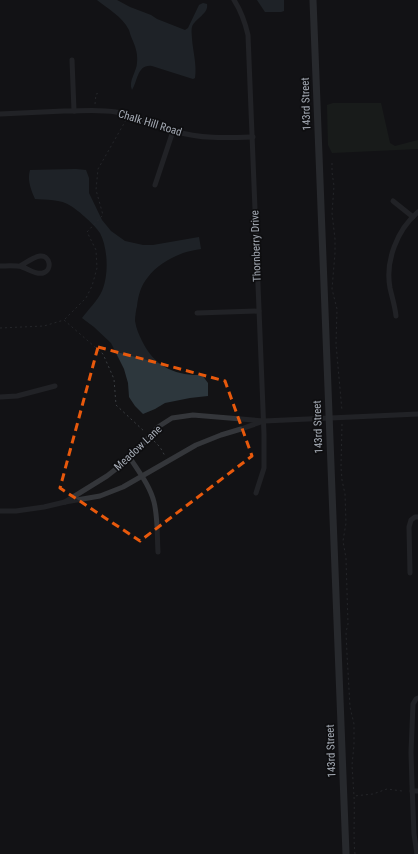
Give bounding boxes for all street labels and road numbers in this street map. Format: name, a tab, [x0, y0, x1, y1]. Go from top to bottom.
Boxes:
street label: 143rd Street	[299, 77, 313, 131]
street label: Chalk Hill Road	[117, 107, 183, 139]
street label: Thornberry Drive	[248, 210, 264, 282]
street label: 143rd Street	[311, 400, 325, 454]
street label: Meadow Lane	[111, 423, 165, 473]
street label: 143rd Street	[324, 724, 338, 778]

